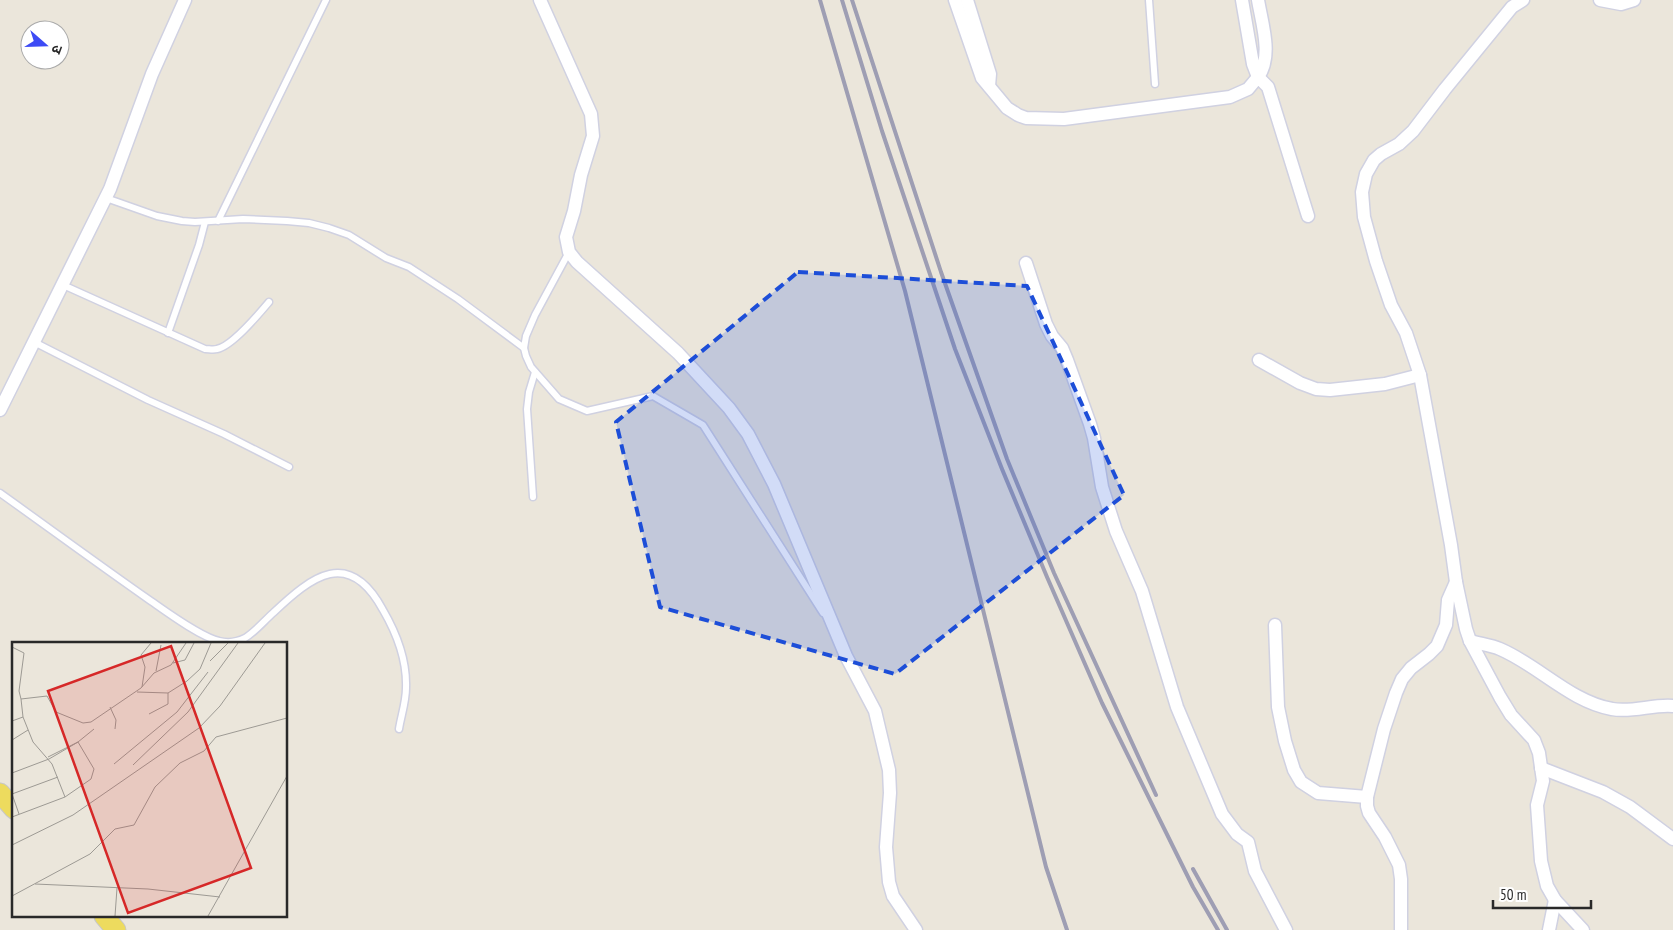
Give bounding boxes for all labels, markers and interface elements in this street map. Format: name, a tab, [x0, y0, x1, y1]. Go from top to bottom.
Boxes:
north arrow	[20, 20, 70, 70]
text: उ	[47, 43, 67, 57]
inset map	[12, 642, 288, 918]
scale bar	[1493, 878, 1590, 910]
text: 50 m	[1500, 885, 1526, 904]

